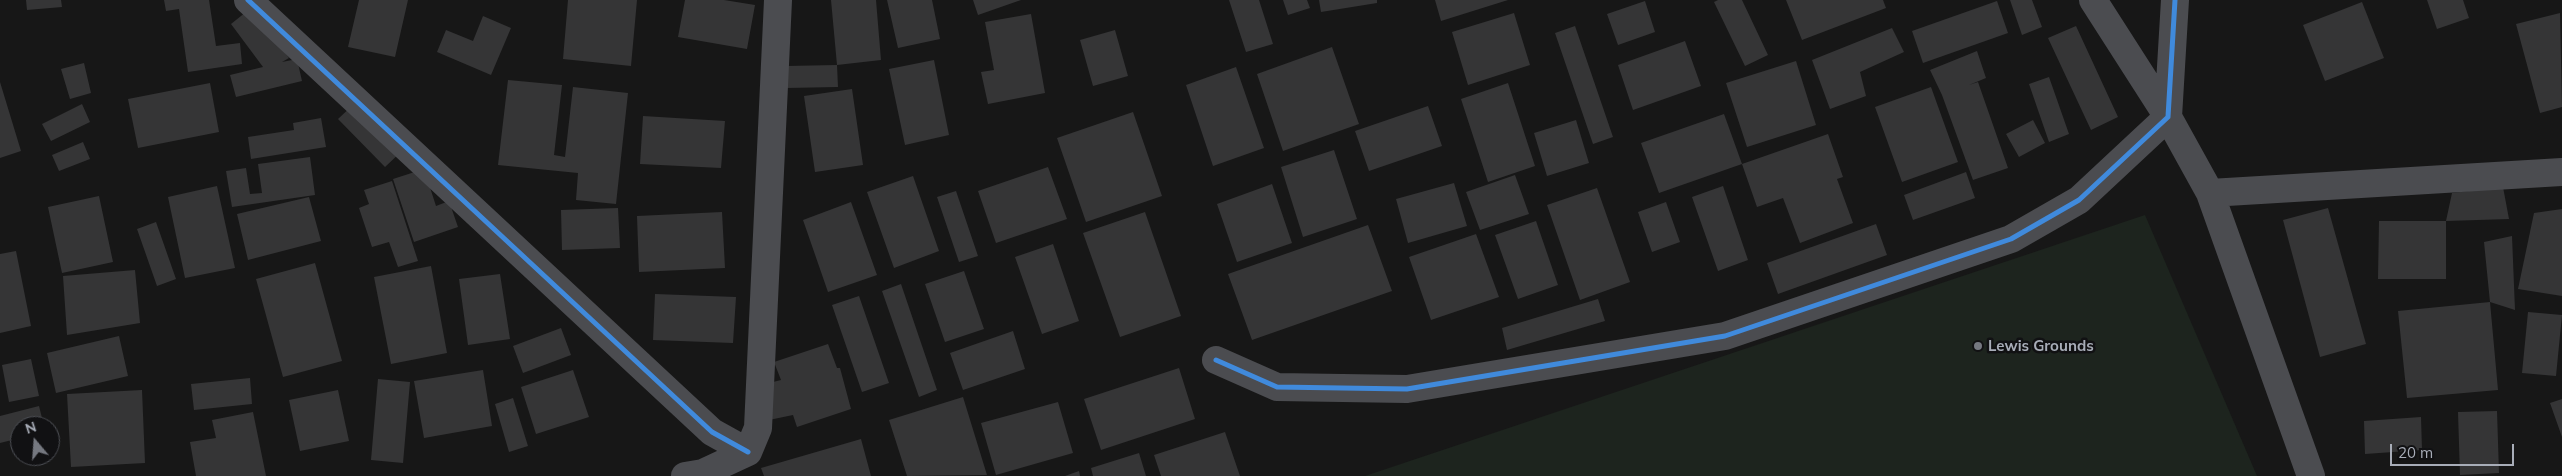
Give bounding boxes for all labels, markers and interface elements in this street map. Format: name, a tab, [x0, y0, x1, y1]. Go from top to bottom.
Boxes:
place label: Lewis Grounds	[1988, 337, 2094, 355]
marker: Lewis Grounds	[1972, 340, 1984, 352]
north arrow	[10, 416, 60, 466]
text: N	[23, 417, 38, 438]
scale bar	[2392, 434, 2516, 466]
text: 20 m	[2398, 443, 2433, 462]

